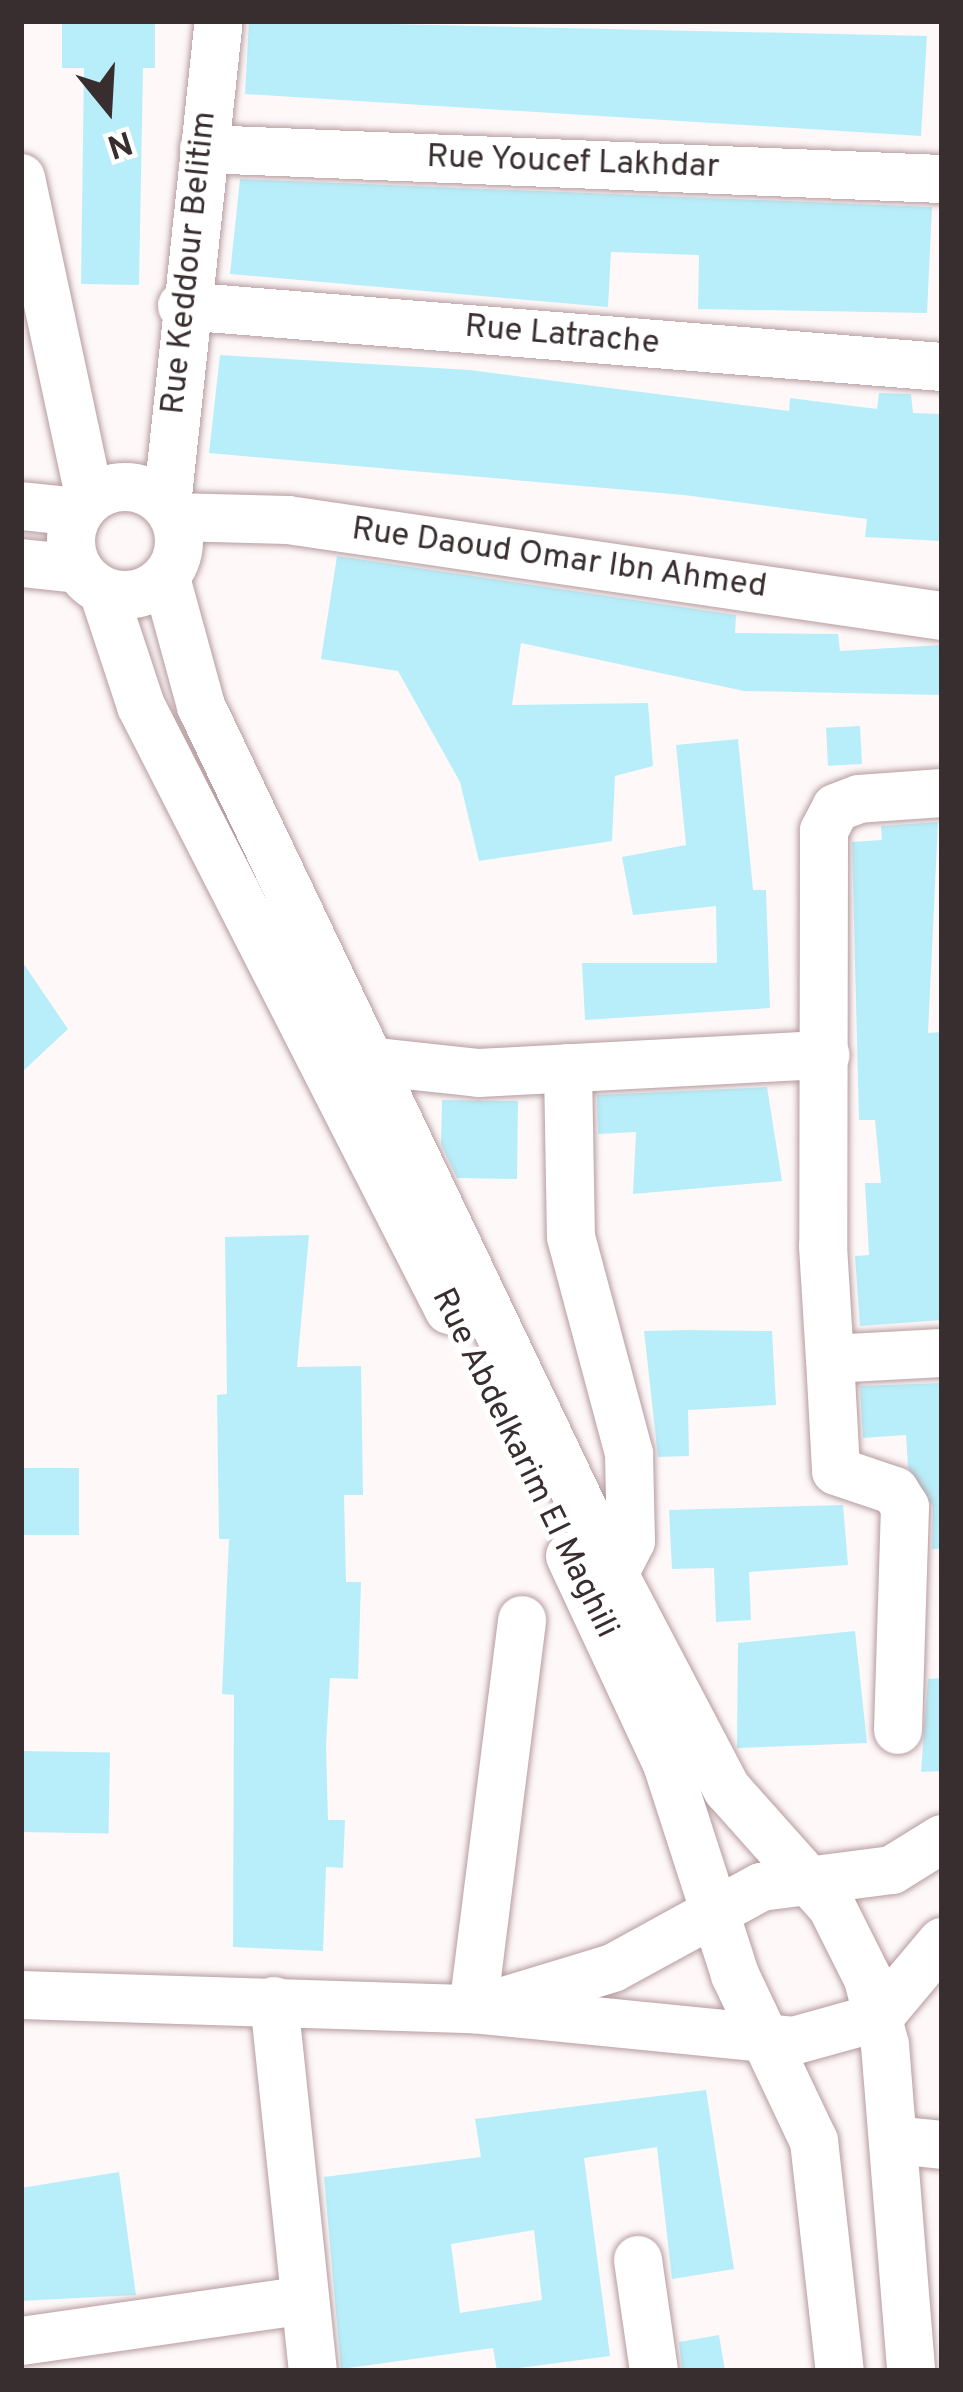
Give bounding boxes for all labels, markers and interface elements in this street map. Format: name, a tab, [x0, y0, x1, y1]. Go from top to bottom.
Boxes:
north arrow	[48, 48, 168, 168]
street label: Rue Keddour Belitim	[155, 110, 227, 416]
text: N	[101, 119, 137, 166]
street label: Rue Youcef Lakhdar	[425, 139, 721, 189]
street label: Rue Latrache	[463, 309, 661, 365]
street label: Rue Daoud Omar Ibn Ahmed	[348, 511, 770, 609]
street label: Rue Abdelkarim El Maghili	[421, 1282, 625, 1646]

